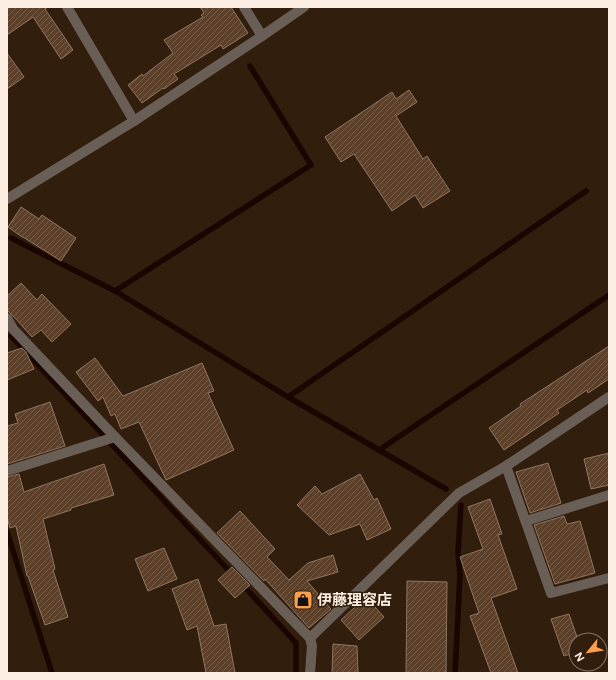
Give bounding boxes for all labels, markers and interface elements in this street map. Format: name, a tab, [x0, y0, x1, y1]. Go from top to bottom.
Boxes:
shop icon: 伊藤理容店	[292, 589, 314, 611]
place label: 伊藤理容店	[317, 591, 392, 609]
north arrow	[568, 632, 608, 672]
text: N	[572, 650, 588, 664]

